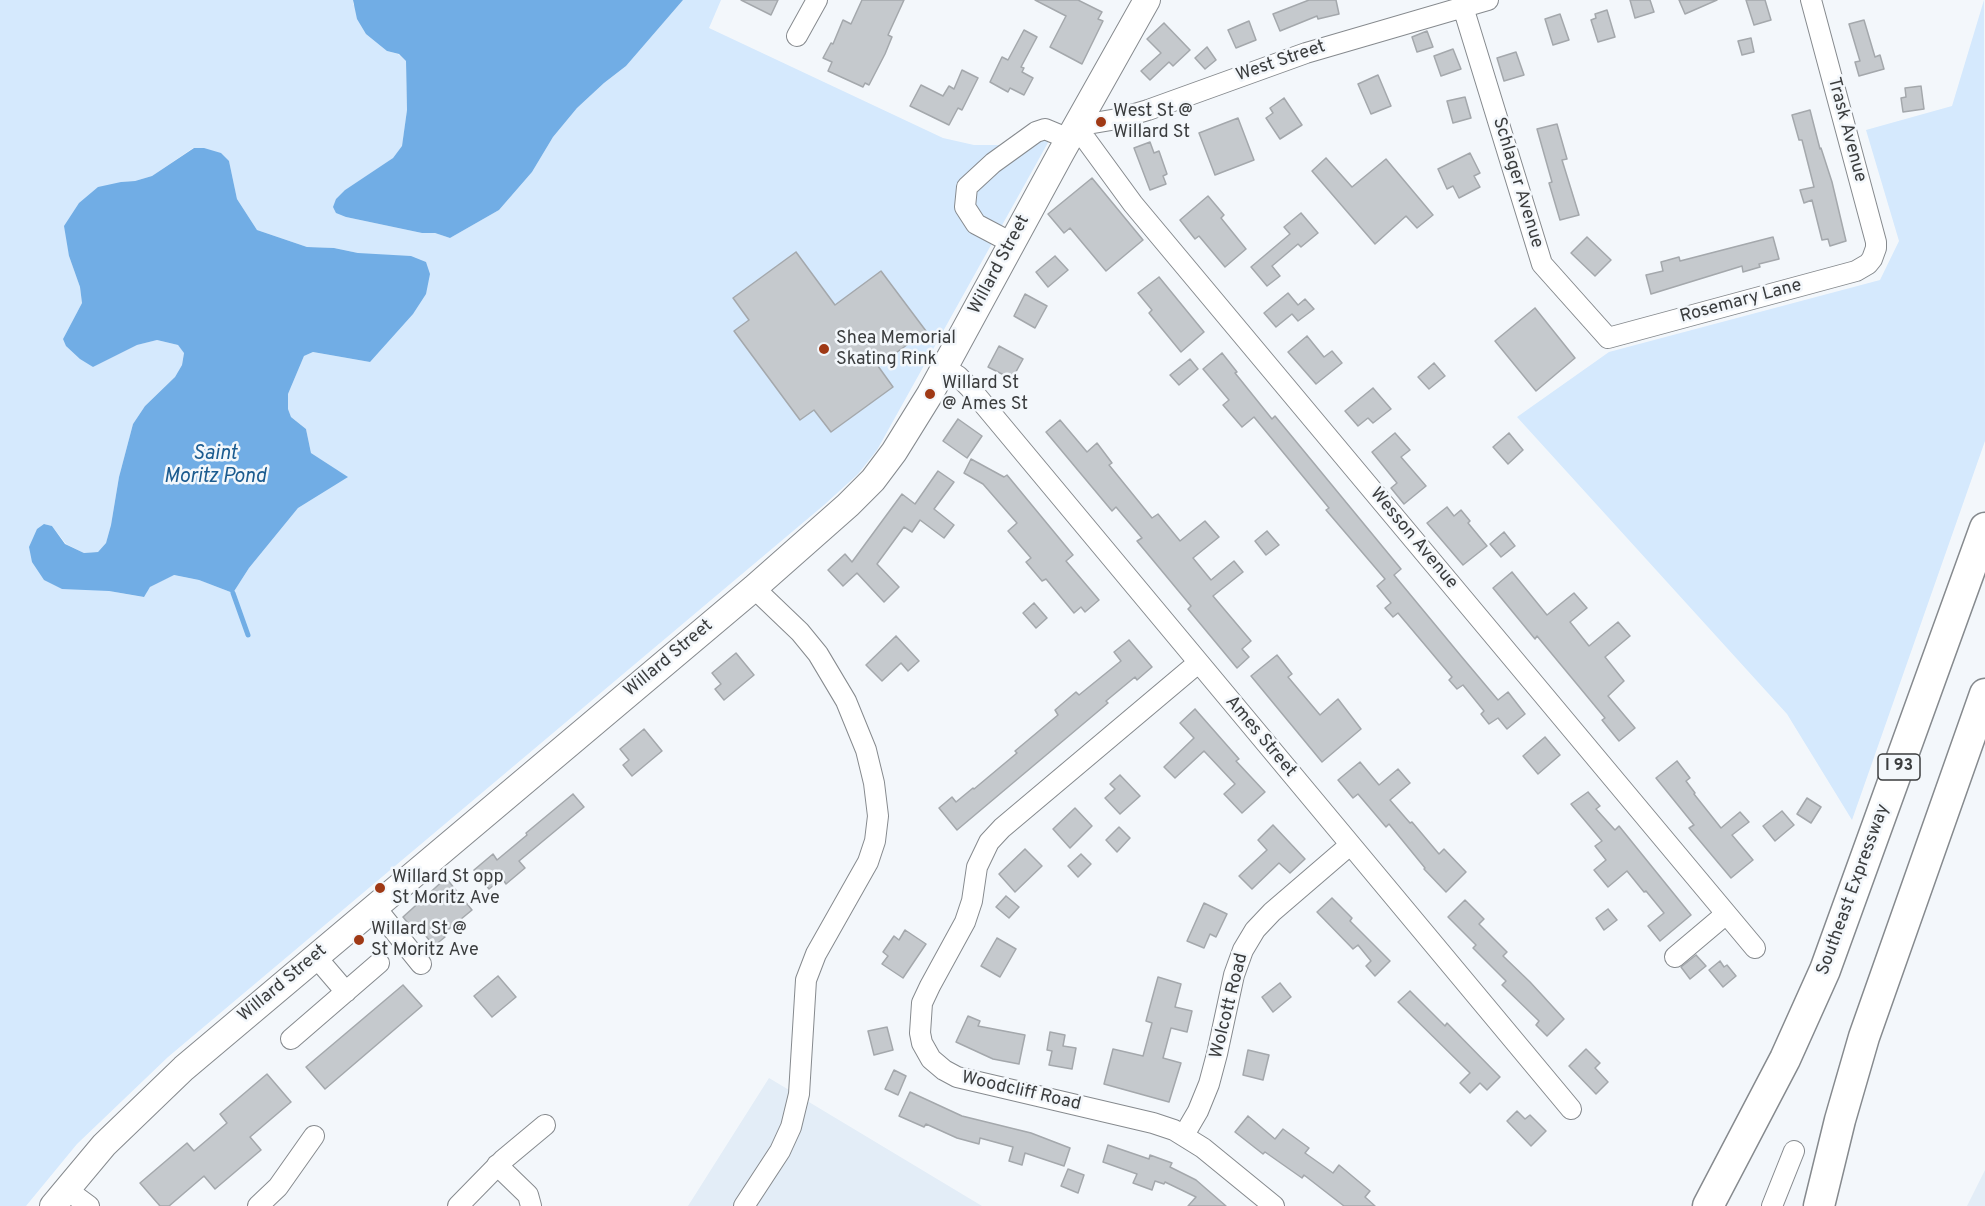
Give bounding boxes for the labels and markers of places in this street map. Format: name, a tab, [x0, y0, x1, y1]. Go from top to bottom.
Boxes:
place label: West St @ Willard St	[1113, 101, 1193, 144]
marker: West St @ Willard St	[1094, 115, 1108, 129]
place label: Shea Memorial Skating Rink	[836, 328, 956, 370]
marker: Shea Memorial Skating Rink	[817, 342, 831, 356]
place label: Willard St @ Ames St	[942, 373, 1028, 416]
marker: Willard St @ Ames St	[923, 387, 937, 401]
place label: Willard St opp St Moritz Ave	[392, 867, 504, 910]
marker: Willard St opp St Moritz Ave	[373, 881, 387, 895]
place label: Willard St @ St Moritz Ave	[371, 919, 479, 962]
marker: Willard St @ St Moritz Ave	[352, 933, 366, 947]

